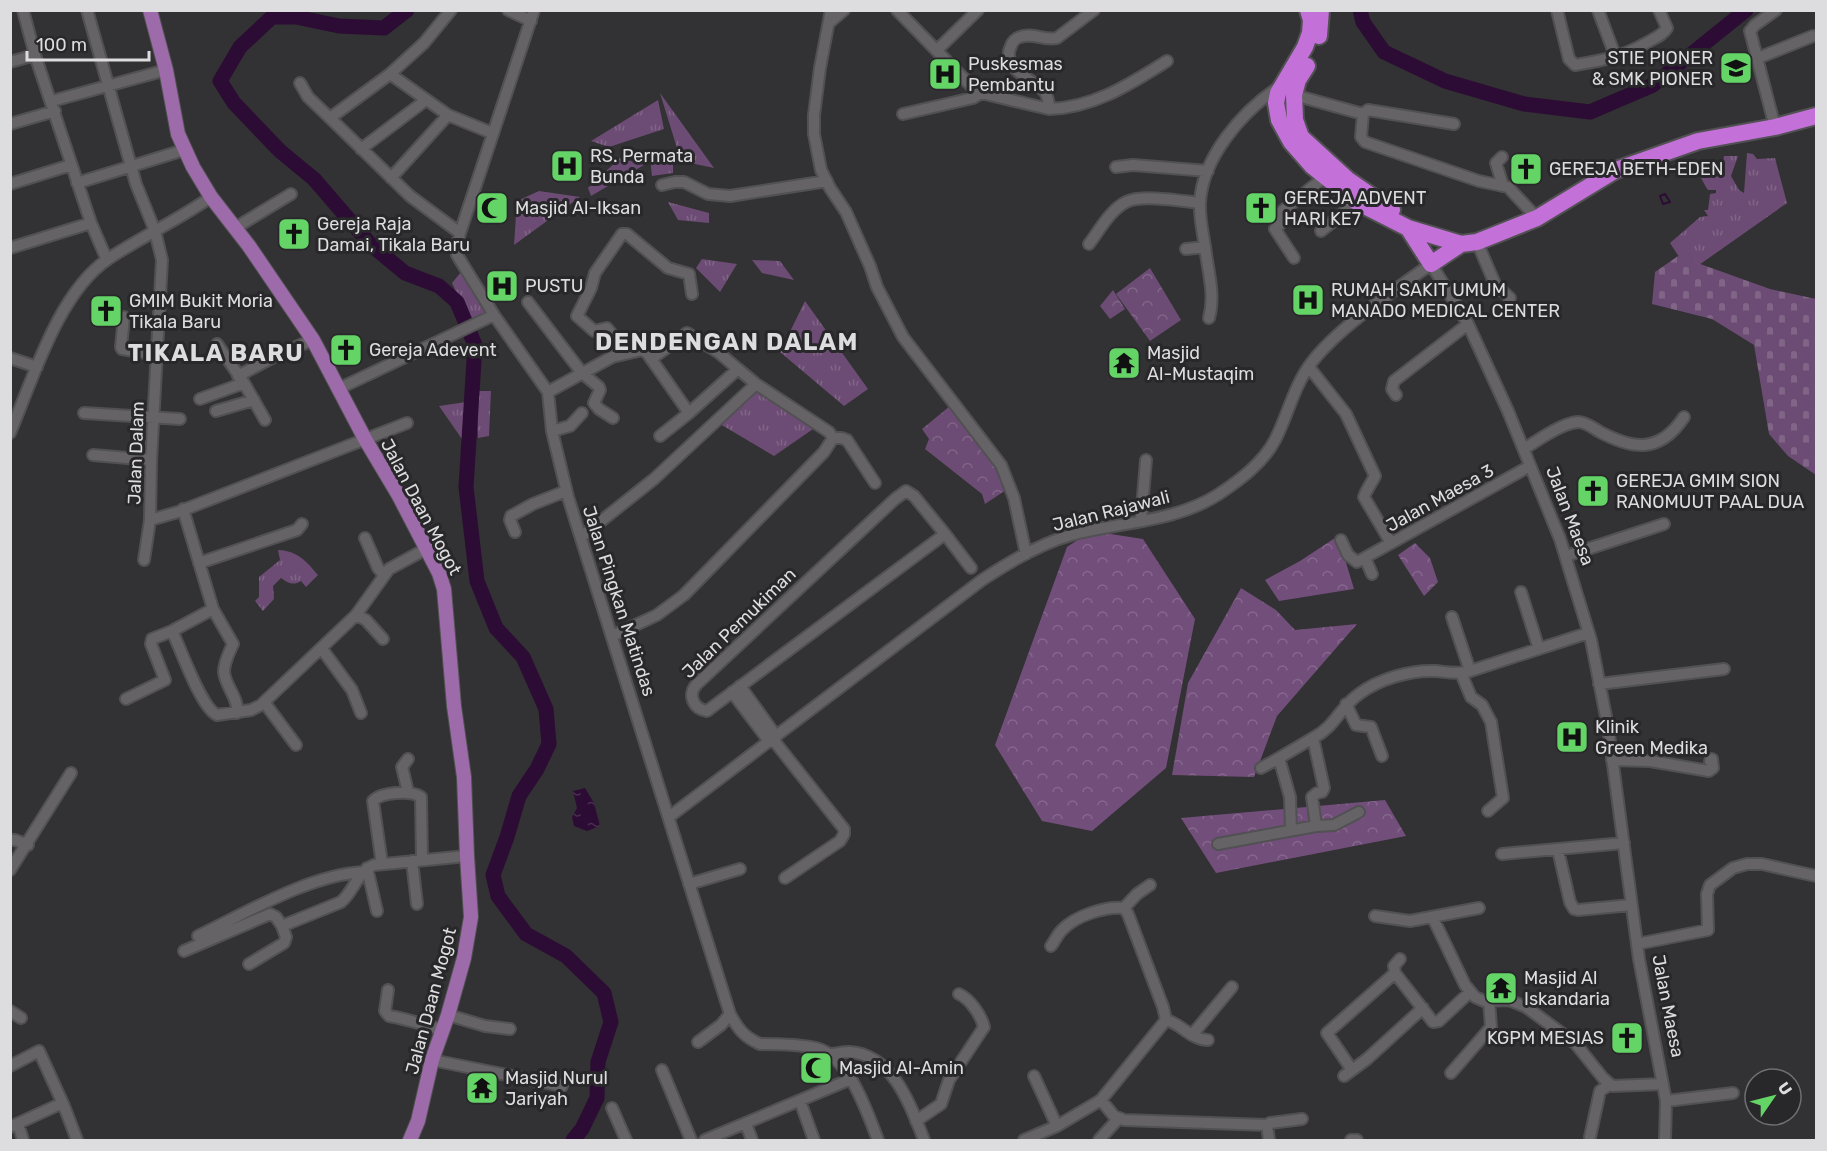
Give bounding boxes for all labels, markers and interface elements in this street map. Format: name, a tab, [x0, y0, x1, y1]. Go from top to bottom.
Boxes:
scale bar	[27, 24, 148, 62]
text: 100 m	[36, 34, 87, 56]
place label: STIE PIONER & SMK PIONER	[1592, 47, 1713, 90]
school or university icon: STIE PIONER & SMK PIONER	[1718, 50, 1754, 86]
place label: Puskesmas Pembantu	[968, 53, 1063, 96]
hospital icon: Puskesmas Pembantu	[927, 56, 963, 92]
place label: RS. Permata Bunda	[590, 145, 693, 188]
hospital icon: RS. Permata Bunda	[549, 148, 585, 184]
church icon: GEREJA BETH-EDEN	[1508, 151, 1544, 187]
place label: GEREJA BETH-EDEN	[1549, 158, 1723, 180]
place label: GEREJA ADVENT HARI KE7	[1284, 187, 1426, 230]
mosque icon: Masjid Al-Iksan	[474, 190, 510, 226]
church icon: GEREJA ADVENT HARI KE7	[1243, 190, 1279, 226]
place label: Masjid Al-Iksan	[515, 197, 641, 219]
place label: Gereja Raja Damai, Tikala Baru	[317, 213, 470, 256]
church icon: Gereja Raja Damai, Tikala Baru	[276, 216, 312, 252]
hospital icon: PUSTU	[484, 268, 520, 304]
place label: PUSTU	[525, 275, 583, 297]
place label: RUMAH SAKIT UMUM MANADO MEDICAL CENTER	[1331, 279, 1560, 322]
hospital icon: RUMAH SAKIT UMUM MANADO MEDICAL CENTER	[1290, 282, 1326, 318]
place label: GMIM Bukit Moria Tikala Baru	[129, 290, 273, 333]
church icon: GMIM Bukit Moria Tikala Baru	[88, 293, 124, 329]
district label: DENDENGAN DALAM	[595, 328, 859, 356]
church icon: Gereja Adevent	[328, 332, 364, 368]
district label: TIKALA BARU	[128, 339, 304, 367]
place label: Gereja Adevent	[369, 339, 496, 361]
place label: Masjid Al-Mustaqim	[1147, 342, 1254, 385]
temple icon: Masjid Al-Mustaqim	[1106, 345, 1142, 381]
street label: Jalan Dalam	[123, 401, 149, 505]
street label: Jalan Daan Mogot	[376, 435, 466, 579]
street label: Jalan Maesa 3	[1382, 459, 1498, 537]
street label: Jalan Maesa	[1541, 463, 1599, 569]
place label: GEREJA GMIM SION RANOMUUT PAAL DUA	[1616, 470, 1804, 513]
church icon: GEREJA GMIM SION RANOMUUT PAAL DUA	[1575, 473, 1611, 509]
street label: Jalan Rajawali	[1050, 486, 1172, 536]
street label: Jalan Pingkan Matindas	[578, 503, 660, 699]
street label: Jalan Pemukiman	[677, 563, 801, 683]
place label: Klinik Green Medika	[1595, 716, 1708, 759]
hospital icon: Klinik Green Medika	[1554, 719, 1590, 755]
street label: Jalan Daan Mogot	[401, 925, 461, 1077]
street label: Jalan Maesa	[1647, 953, 1689, 1059]
place label: Masjid Al Iskandaria	[1524, 967, 1610, 1010]
temple icon: Masjid Al Iskandaria	[1483, 970, 1519, 1006]
church icon: KGPM MESIAS	[1609, 1020, 1645, 1056]
place label: KGPM MESIAS	[1487, 1027, 1604, 1049]
mosque icon: Masjid Al-Amin	[798, 1050, 834, 1086]
place label: Masjid Al-Amin	[839, 1057, 964, 1079]
place label: Masjid Nurul Jariyah	[505, 1067, 608, 1110]
north arrow	[1743, 1067, 1803, 1127]
temple icon: Masjid Nurul Jariyah	[464, 1070, 500, 1106]
text: U	[1774, 1078, 1796, 1099]

